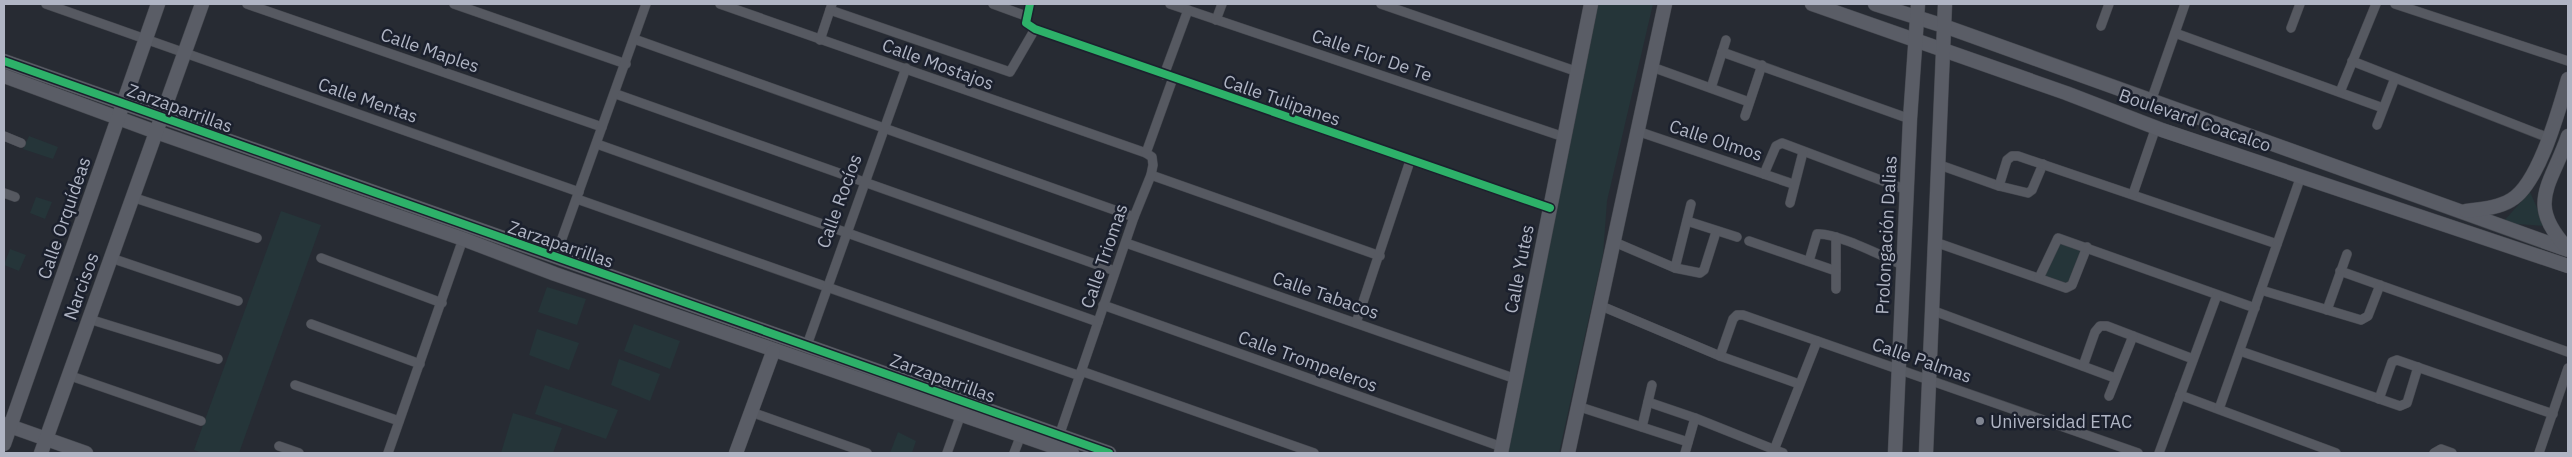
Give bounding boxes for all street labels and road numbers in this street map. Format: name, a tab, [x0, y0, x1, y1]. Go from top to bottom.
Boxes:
street label: Calle Maples	[378, 22, 482, 78]
street label: Calle Flor De Te	[1309, 24, 1435, 86]
street label: Calle Mostajos	[879, 33, 997, 95]
street label: Calle Tulipanes	[1220, 69, 1344, 131]
street label: Calle Mentas	[315, 72, 421, 128]
street label: Zarzaparrillas	[124, 78, 236, 138]
street label: Boulevard Coacalco	[2116, 83, 2274, 157]
street label: Calle Olmos	[1666, 114, 1766, 166]
street label: Calle Rocíos	[811, 151, 867, 251]
street label: Calle Orquídeas	[32, 154, 96, 282]
street label: Prolongación Dalias	[1870, 155, 1902, 315]
street label: Calle Triomas	[1075, 201, 1133, 311]
street label: Zarzaparrillas	[505, 215, 617, 273]
street label: Calle Yutes	[1499, 223, 1539, 315]
street label: Narcisos	[58, 249, 104, 323]
street label: Calle Tabacos	[1270, 266, 1382, 324]
street label: Calle Trompeleros	[1235, 325, 1381, 397]
street label: Calle Palmas	[1869, 332, 1975, 388]
street label: Zarzaparrillas	[887, 348, 999, 408]

